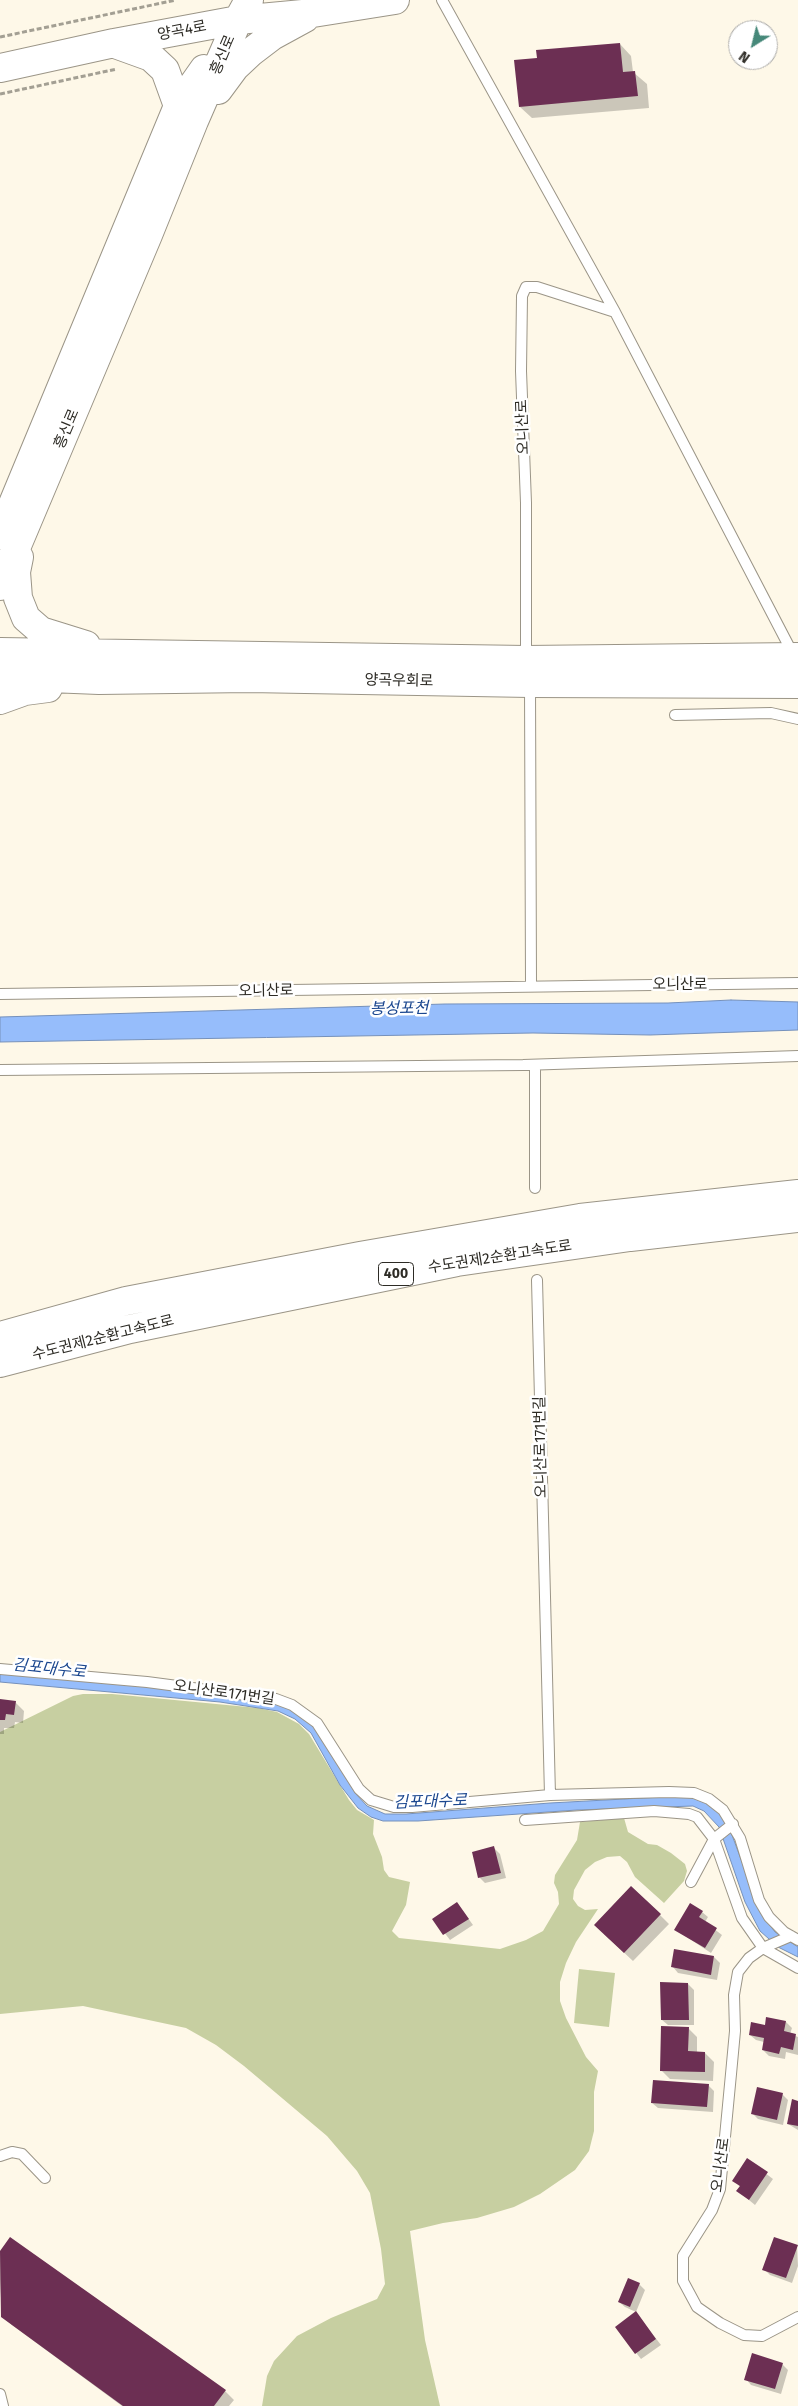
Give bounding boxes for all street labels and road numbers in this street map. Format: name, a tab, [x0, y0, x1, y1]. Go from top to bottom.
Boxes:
street label: 양곡4로	[156, 17, 208, 45]
street label: 흥신로	[207, 32, 239, 78]
street label: 오니산로	[513, 399, 533, 455]
street label: 흥신로	[51, 406, 83, 452]
street label: 양곡우회로	[364, 671, 434, 691]
street label: 오니산로	[652, 976, 708, 994]
street label: 오니산로	[238, 982, 294, 1000]
street label: 수도권제2순환고속도로	[427, 1237, 573, 1277]
road number: 400	[378, 1262, 414, 1286]
street label: 수도권제2순환고속도로	[30, 1312, 176, 1364]
street label: 오니산로171번길	[531, 1396, 551, 1498]
street label: 오니산로171번길	[172, 1677, 276, 1709]
street label: 오니산로	[708, 2136, 734, 2194]

